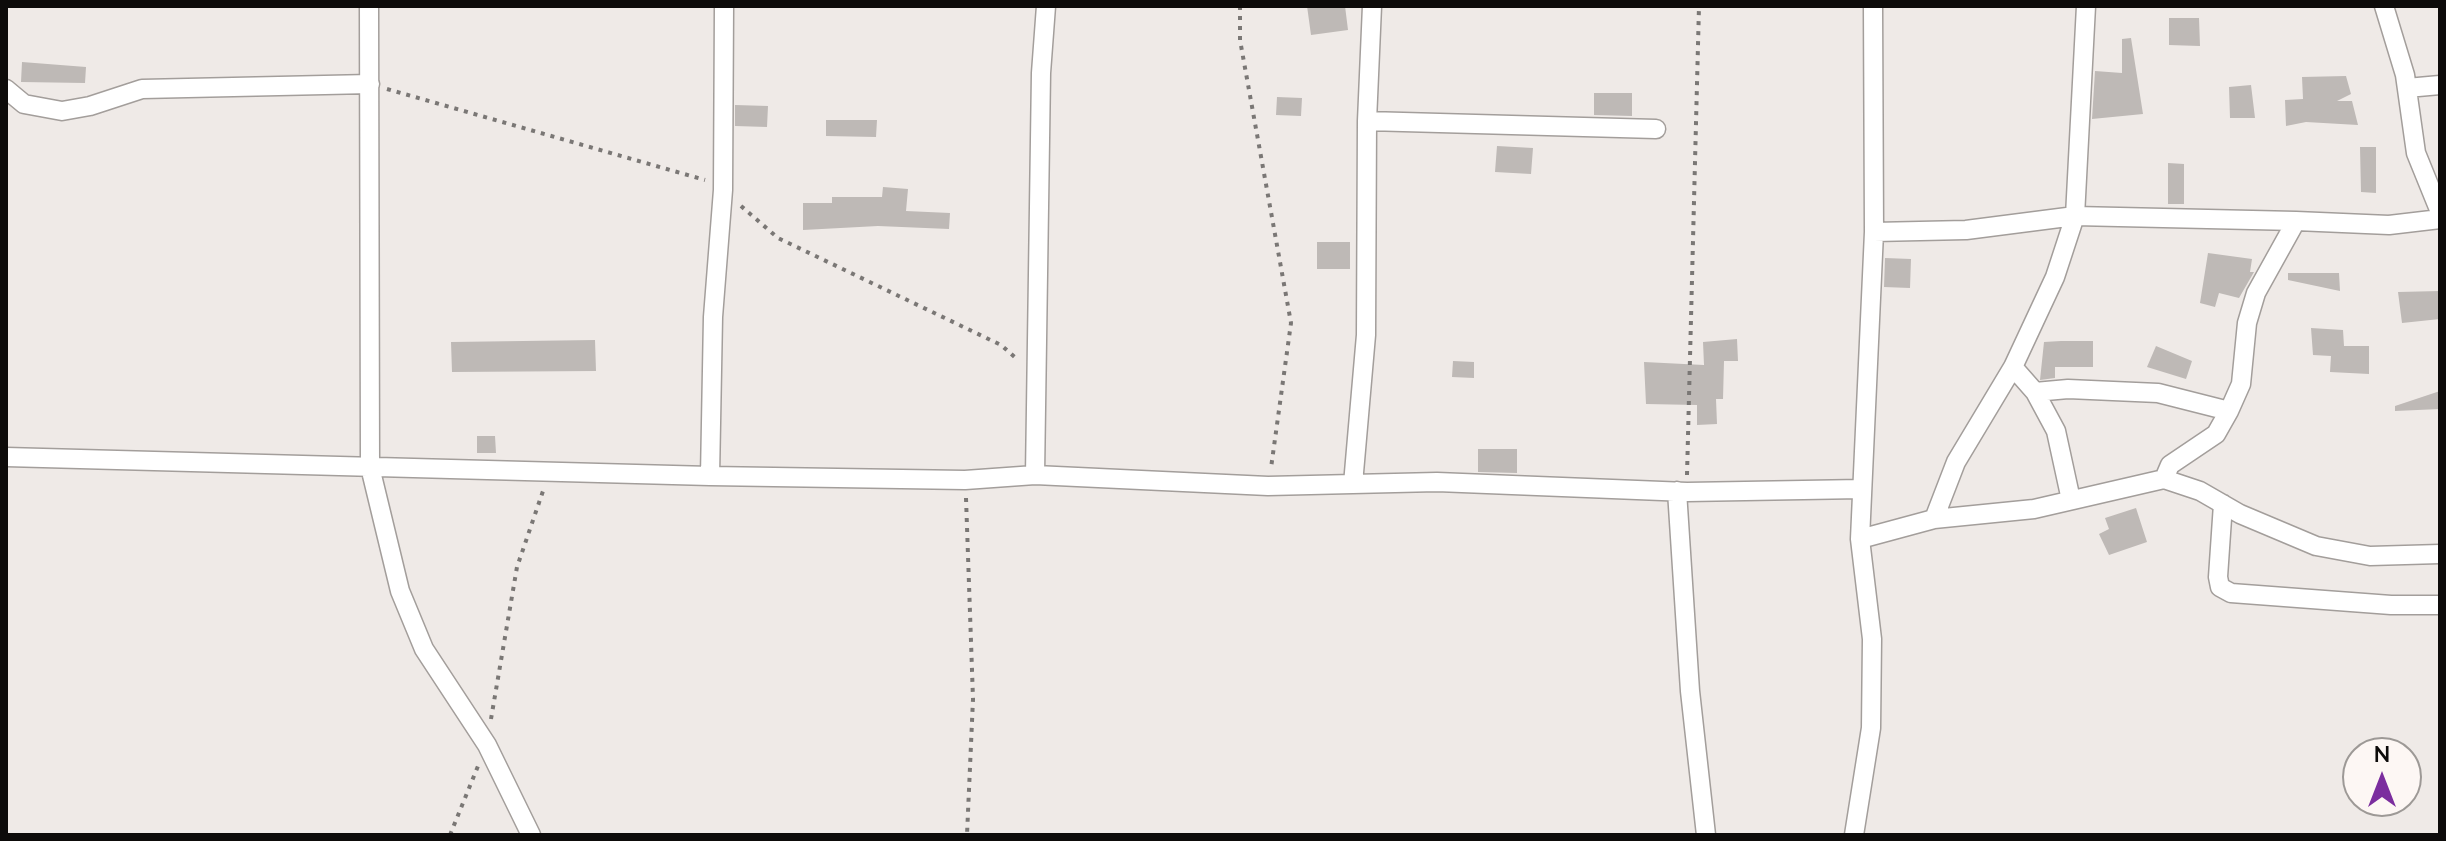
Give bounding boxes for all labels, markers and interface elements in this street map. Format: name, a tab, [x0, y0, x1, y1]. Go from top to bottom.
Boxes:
north arrow	[2342, 737, 2422, 817]
text: N	[2374, 740, 2390, 770]

